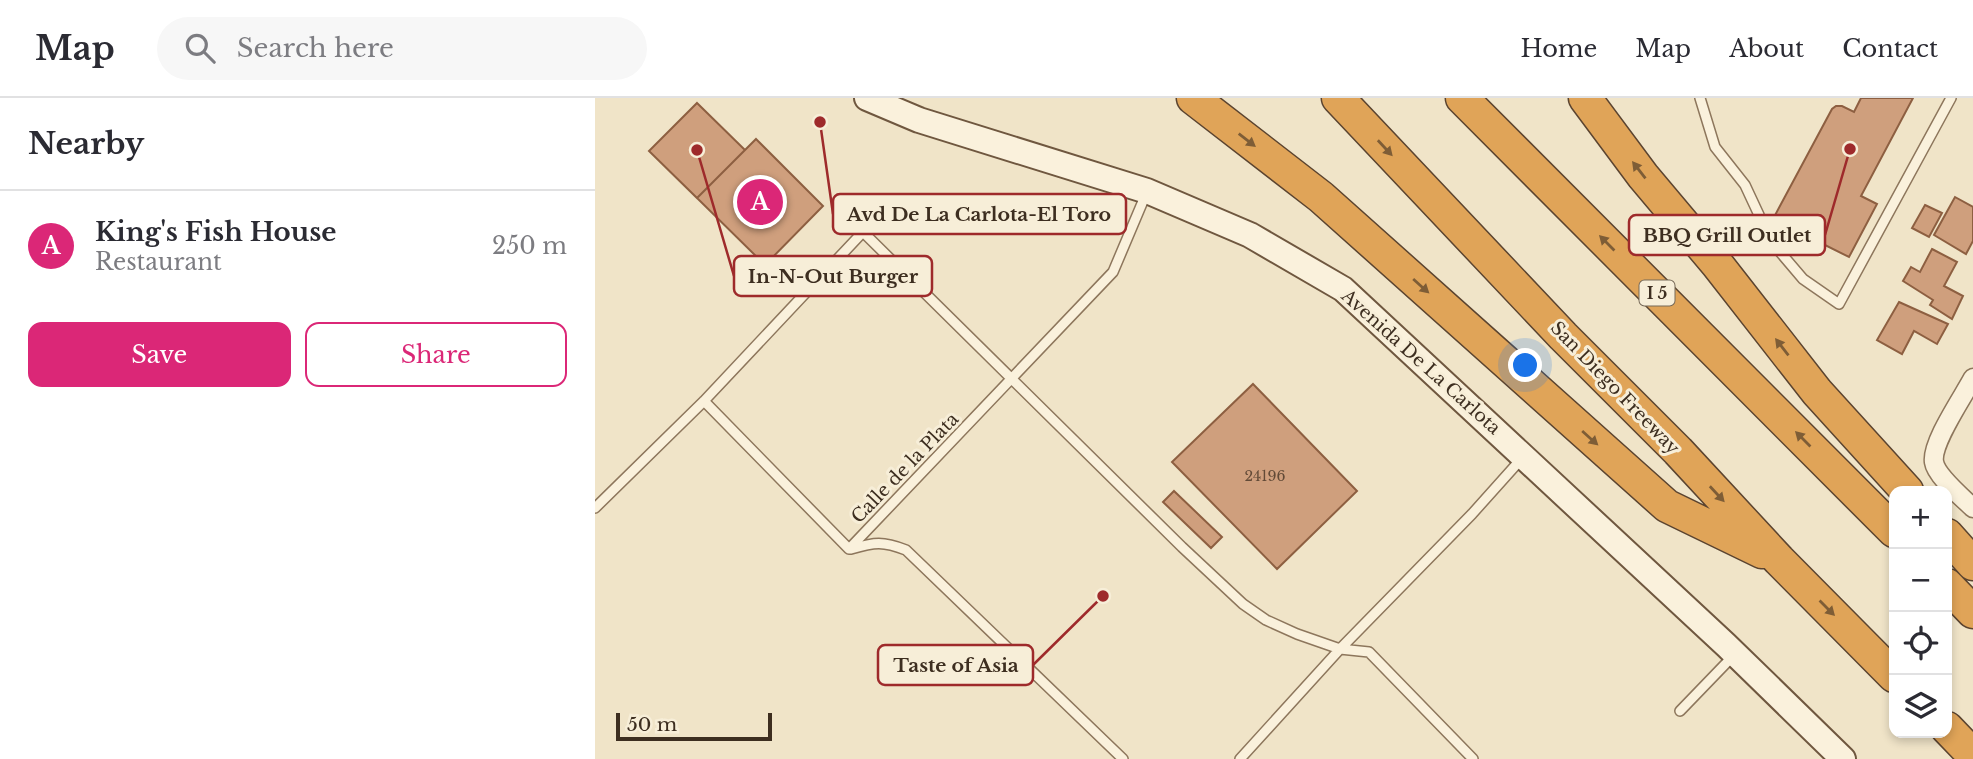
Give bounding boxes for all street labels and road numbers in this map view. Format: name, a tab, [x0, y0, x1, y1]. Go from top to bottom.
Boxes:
road number: I 5	[1639, 280, 1675, 306]
street label: Avenida De La Carlota	[1336, 284, 1505, 439]
street label: San Diego Freeway	[1546, 317, 1684, 459]
street label: Calle de la Plata	[847, 408, 963, 528]

